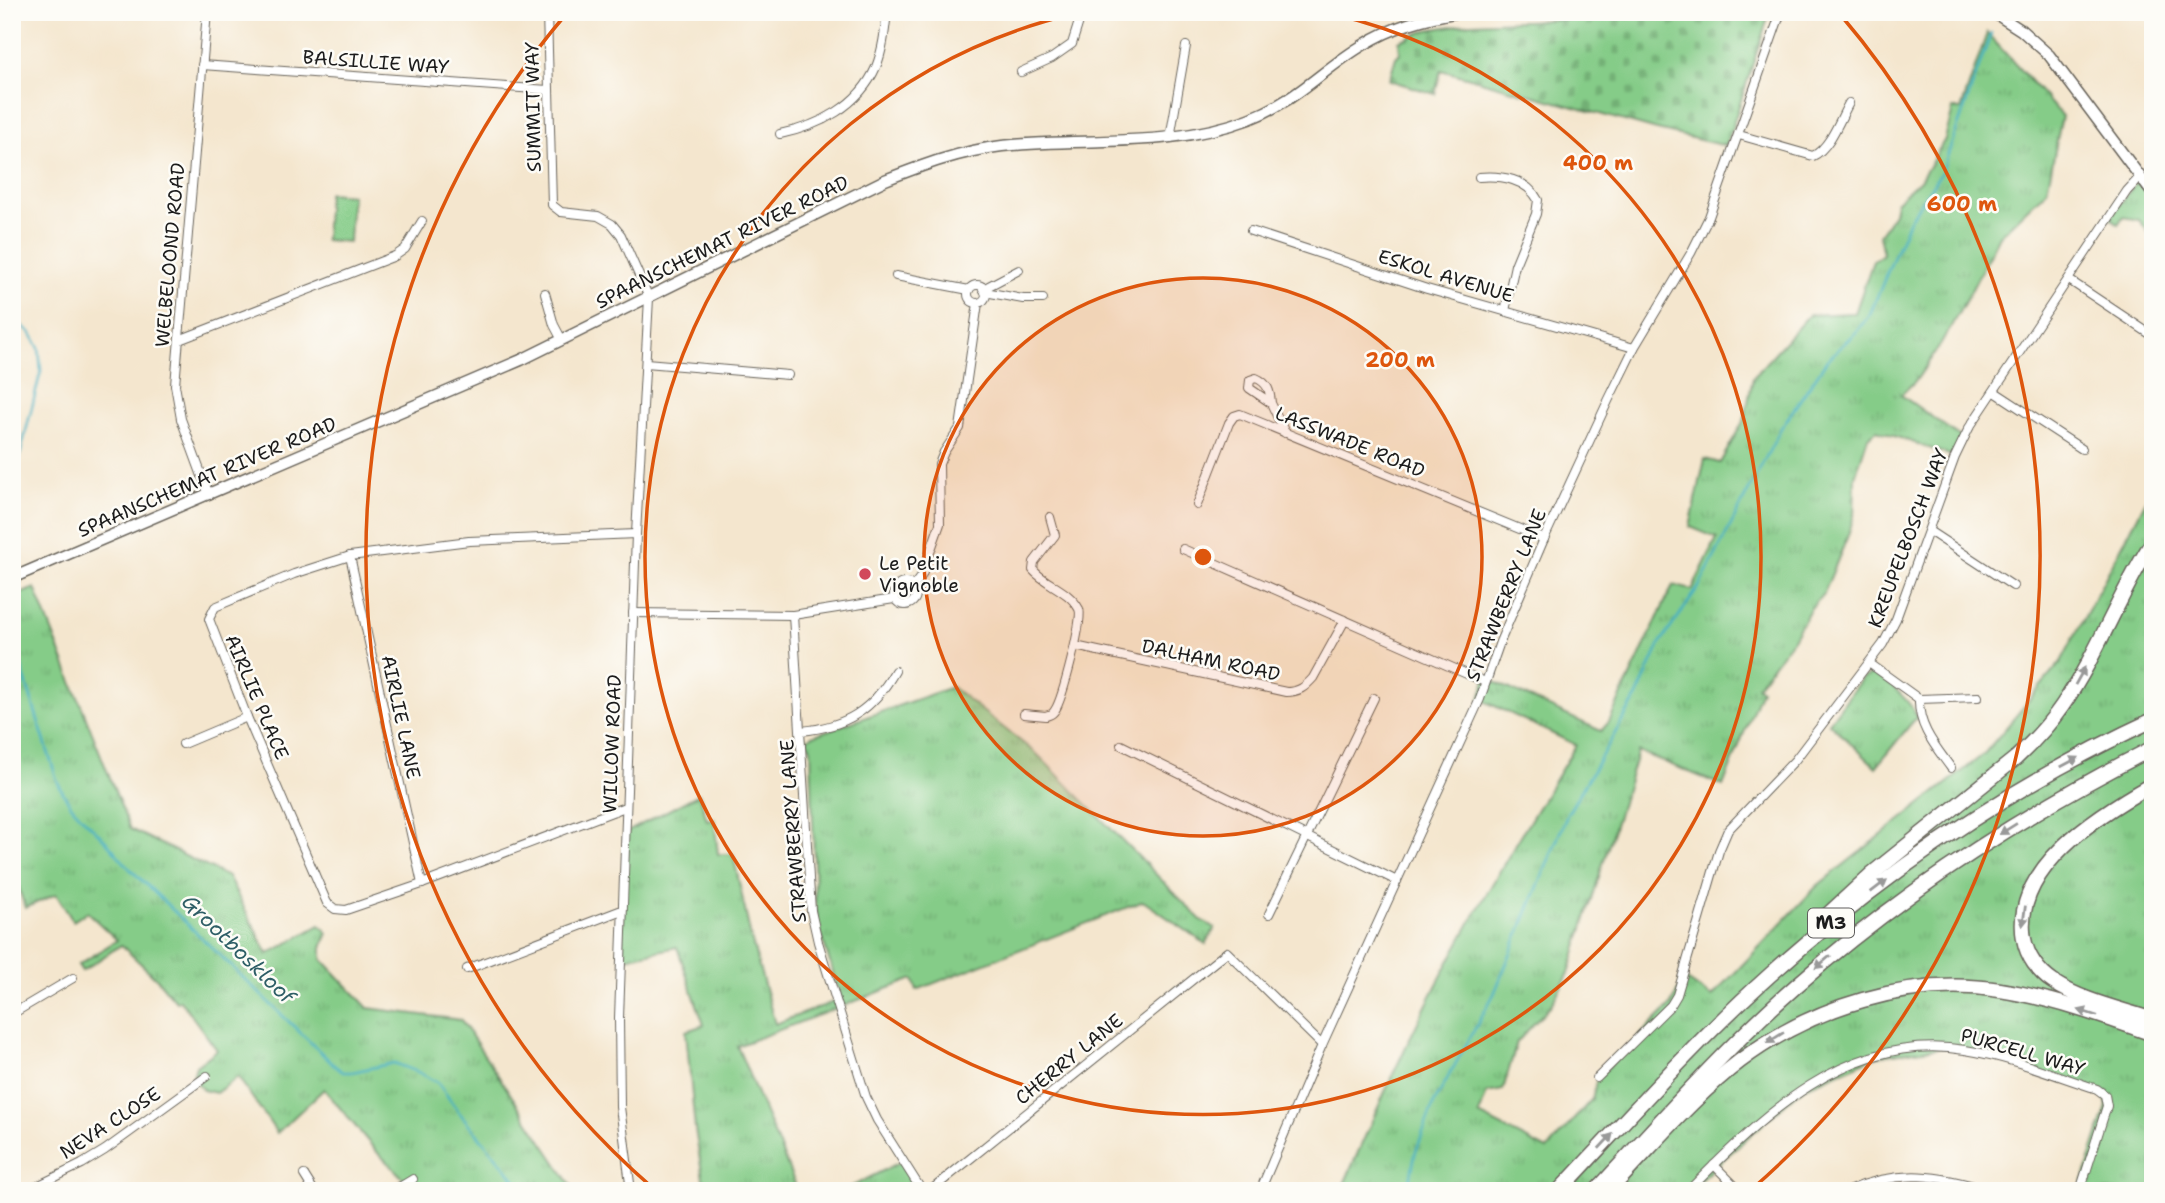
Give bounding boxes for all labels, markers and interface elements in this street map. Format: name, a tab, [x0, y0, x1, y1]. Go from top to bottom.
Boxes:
street label: SUMMIT WAY	[519, 41, 547, 172]
street label: BALSILLIE WAY	[302, 44, 451, 80]
text: 400 m	[1563, 149, 1633, 177]
street label: WELBELOOND ROAD	[149, 162, 191, 348]
street label: SPAANSCHEMAT RIVER ROAD	[591, 170, 853, 314]
text: 600 m	[1927, 190, 1997, 218]
street label: ESKOL AVENUE	[1375, 243, 1517, 309]
text: 200 m	[1365, 346, 1435, 374]
street label: LASSWADE ROAD	[1272, 401, 1428, 483]
street label: SPAANSCHEMAT RIVER ROAD	[74, 411, 340, 543]
street label: KREUPELBOSCH WAY	[1862, 444, 1954, 631]
street label: STRAWBERRY LANE	[1460, 505, 1552, 685]
centre of rings	[1191, 545, 1215, 569]
place label: Le Petit Vignoble	[879, 551, 959, 598]
marker: Le Petit Vignoble	[857, 566, 873, 582]
street label: AIRLIE PLACE	[219, 631, 295, 763]
street label: DALHAM ROAD	[1140, 633, 1282, 687]
street label: AIRLIE LANE	[376, 653, 426, 781]
one-way arrow	[2074, 666, 2086, 686]
street label: WILLOW ROAD	[597, 674, 627, 814]
street label: STRAWBERRY LANE	[774, 738, 812, 924]
one-way arrow	[2060, 756, 2080, 768]
one-way arrow	[1998, 823, 2017, 835]
one-way arrow	[1870, 879, 1889, 893]
water label: Grootboskloof	[176, 888, 302, 1012]
one-way arrow	[2019, 905, 2030, 927]
road number: M3	[1808, 908, 1854, 938]
one-way arrow	[1815, 954, 1832, 969]
one-way arrow	[2077, 1007, 2098, 1017]
street label: CHERRY LANE	[1010, 1008, 1128, 1110]
street label: PURCELL WAY	[1958, 1022, 2089, 1082]
one-way arrow	[1765, 1031, 1784, 1044]
street label: NEVA CLOSE	[55, 1081, 165, 1165]
one-way arrow	[1598, 1133, 1614, 1150]

